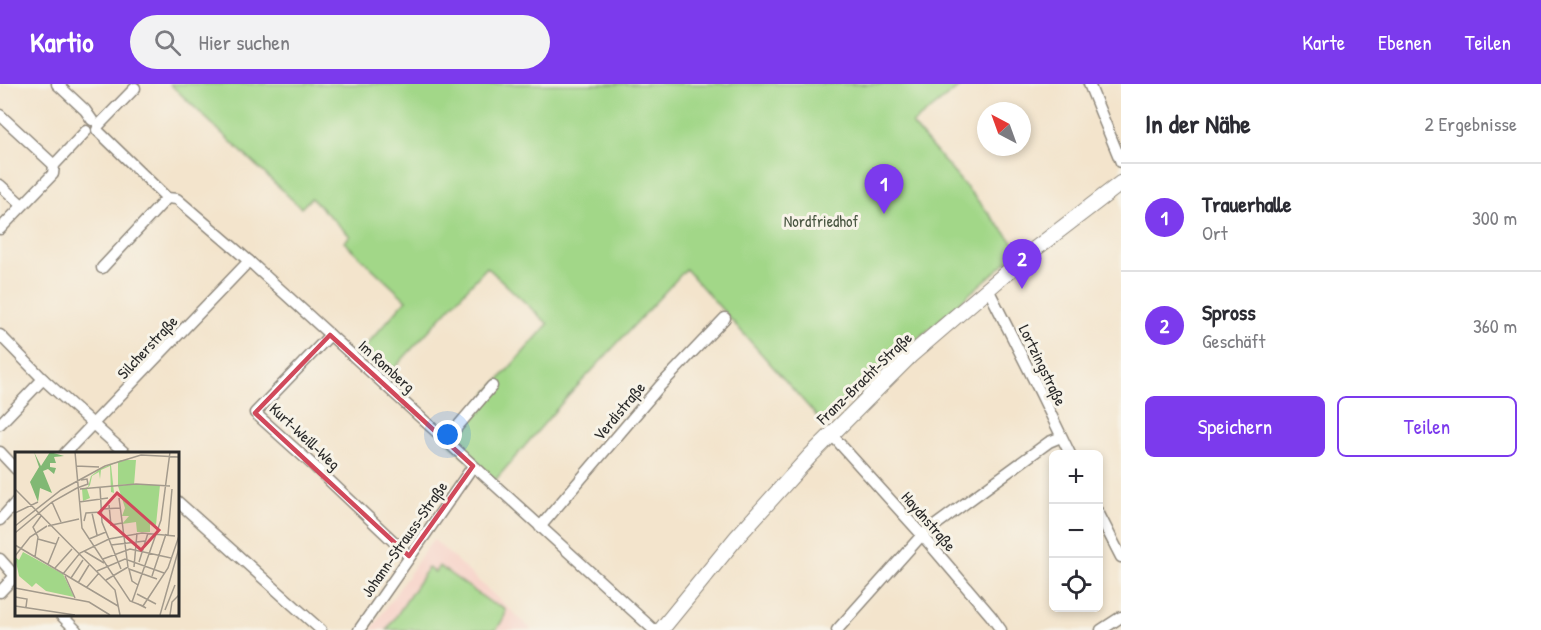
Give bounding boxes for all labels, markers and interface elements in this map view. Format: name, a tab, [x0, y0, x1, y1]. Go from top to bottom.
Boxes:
search box	[130, 15, 550, 69]
text: Kartio	[30, 23, 94, 61]
icon: search	[151, 26, 184, 59]
text: Hier suchen	[199, 27, 290, 57]
text: Karte	[1302, 28, 1345, 57]
text: Ebenen	[1378, 28, 1432, 57]
text: Teilen	[1465, 28, 1511, 57]
north arrow	[977, 102, 1031, 156]
text: In der Nähe	[1145, 106, 1251, 141]
text: 2 Ergebnisse	[1425, 110, 1517, 137]
pin: 1	[864, 164, 904, 214]
text: Trauerhalle	[1202, 189, 1292, 219]
text: 1	[1161, 204, 1168, 231]
text: 300 m	[1472, 204, 1517, 231]
park label: Nordfriedhof	[784, 210, 858, 232]
text: Ort	[1202, 219, 1228, 246]
pin: 2	[1002, 240, 1042, 289]
text: Spross	[1202, 297, 1256, 327]
street label: Silcherstraße	[112, 310, 183, 384]
text: 2	[1160, 312, 1169, 339]
text: 360 m	[1473, 312, 1517, 339]
street label: Lortzingstraße	[1014, 321, 1072, 410]
street label: Franz-Bracht-Straße	[811, 326, 917, 430]
text: Geschäft	[1202, 327, 1265, 354]
street label: Im Romberg	[354, 335, 420, 397]
street label: Verdistraße	[588, 377, 650, 445]
button: Speichern	[1145, 396, 1325, 457]
button: Teilen	[1337, 396, 1517, 457]
street label: Kurt-Weill-Weg	[265, 397, 345, 475]
your location	[433, 420, 462, 449]
map controls	[1049, 450, 1103, 612]
button: +	[1049, 450, 1103, 504]
inset map	[15, 452, 178, 615]
street label: Johann-Strauss-Straße	[356, 476, 453, 601]
street label: Haydnstraße	[897, 486, 962, 556]
button: −	[1049, 504, 1103, 558]
button: locate	[1049, 558, 1103, 612]

